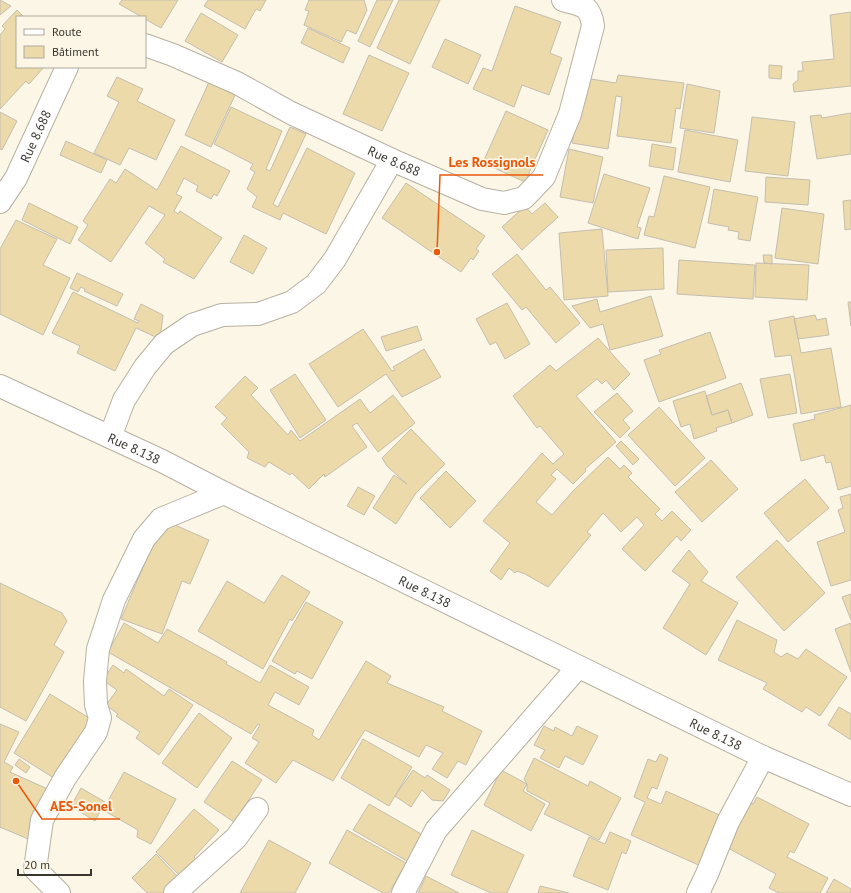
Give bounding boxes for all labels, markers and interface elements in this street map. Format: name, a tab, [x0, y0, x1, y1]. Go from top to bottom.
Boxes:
legend	[16, 16, 146, 68]
text: Route	[52, 24, 82, 39]
text: Bâtiment	[52, 44, 99, 59]
street label: Rue 8.688	[16, 107, 55, 165]
street label: Rue 8.688	[365, 141, 423, 180]
callout: Les Rossignols	[440, 149, 543, 175]
text: Les Rossignols	[449, 153, 535, 171]
street label: Rue 8.138	[105, 429, 163, 468]
street label: Rue 8.138	[396, 571, 454, 611]
street label: Rue 8.138	[687, 714, 745, 754]
callout: AES-Sonel	[42, 793, 120, 819]
text: AES-Sonel	[50, 797, 113, 815]
scale bar	[18, 851, 91, 877]
text: 20 m	[24, 857, 50, 872]

